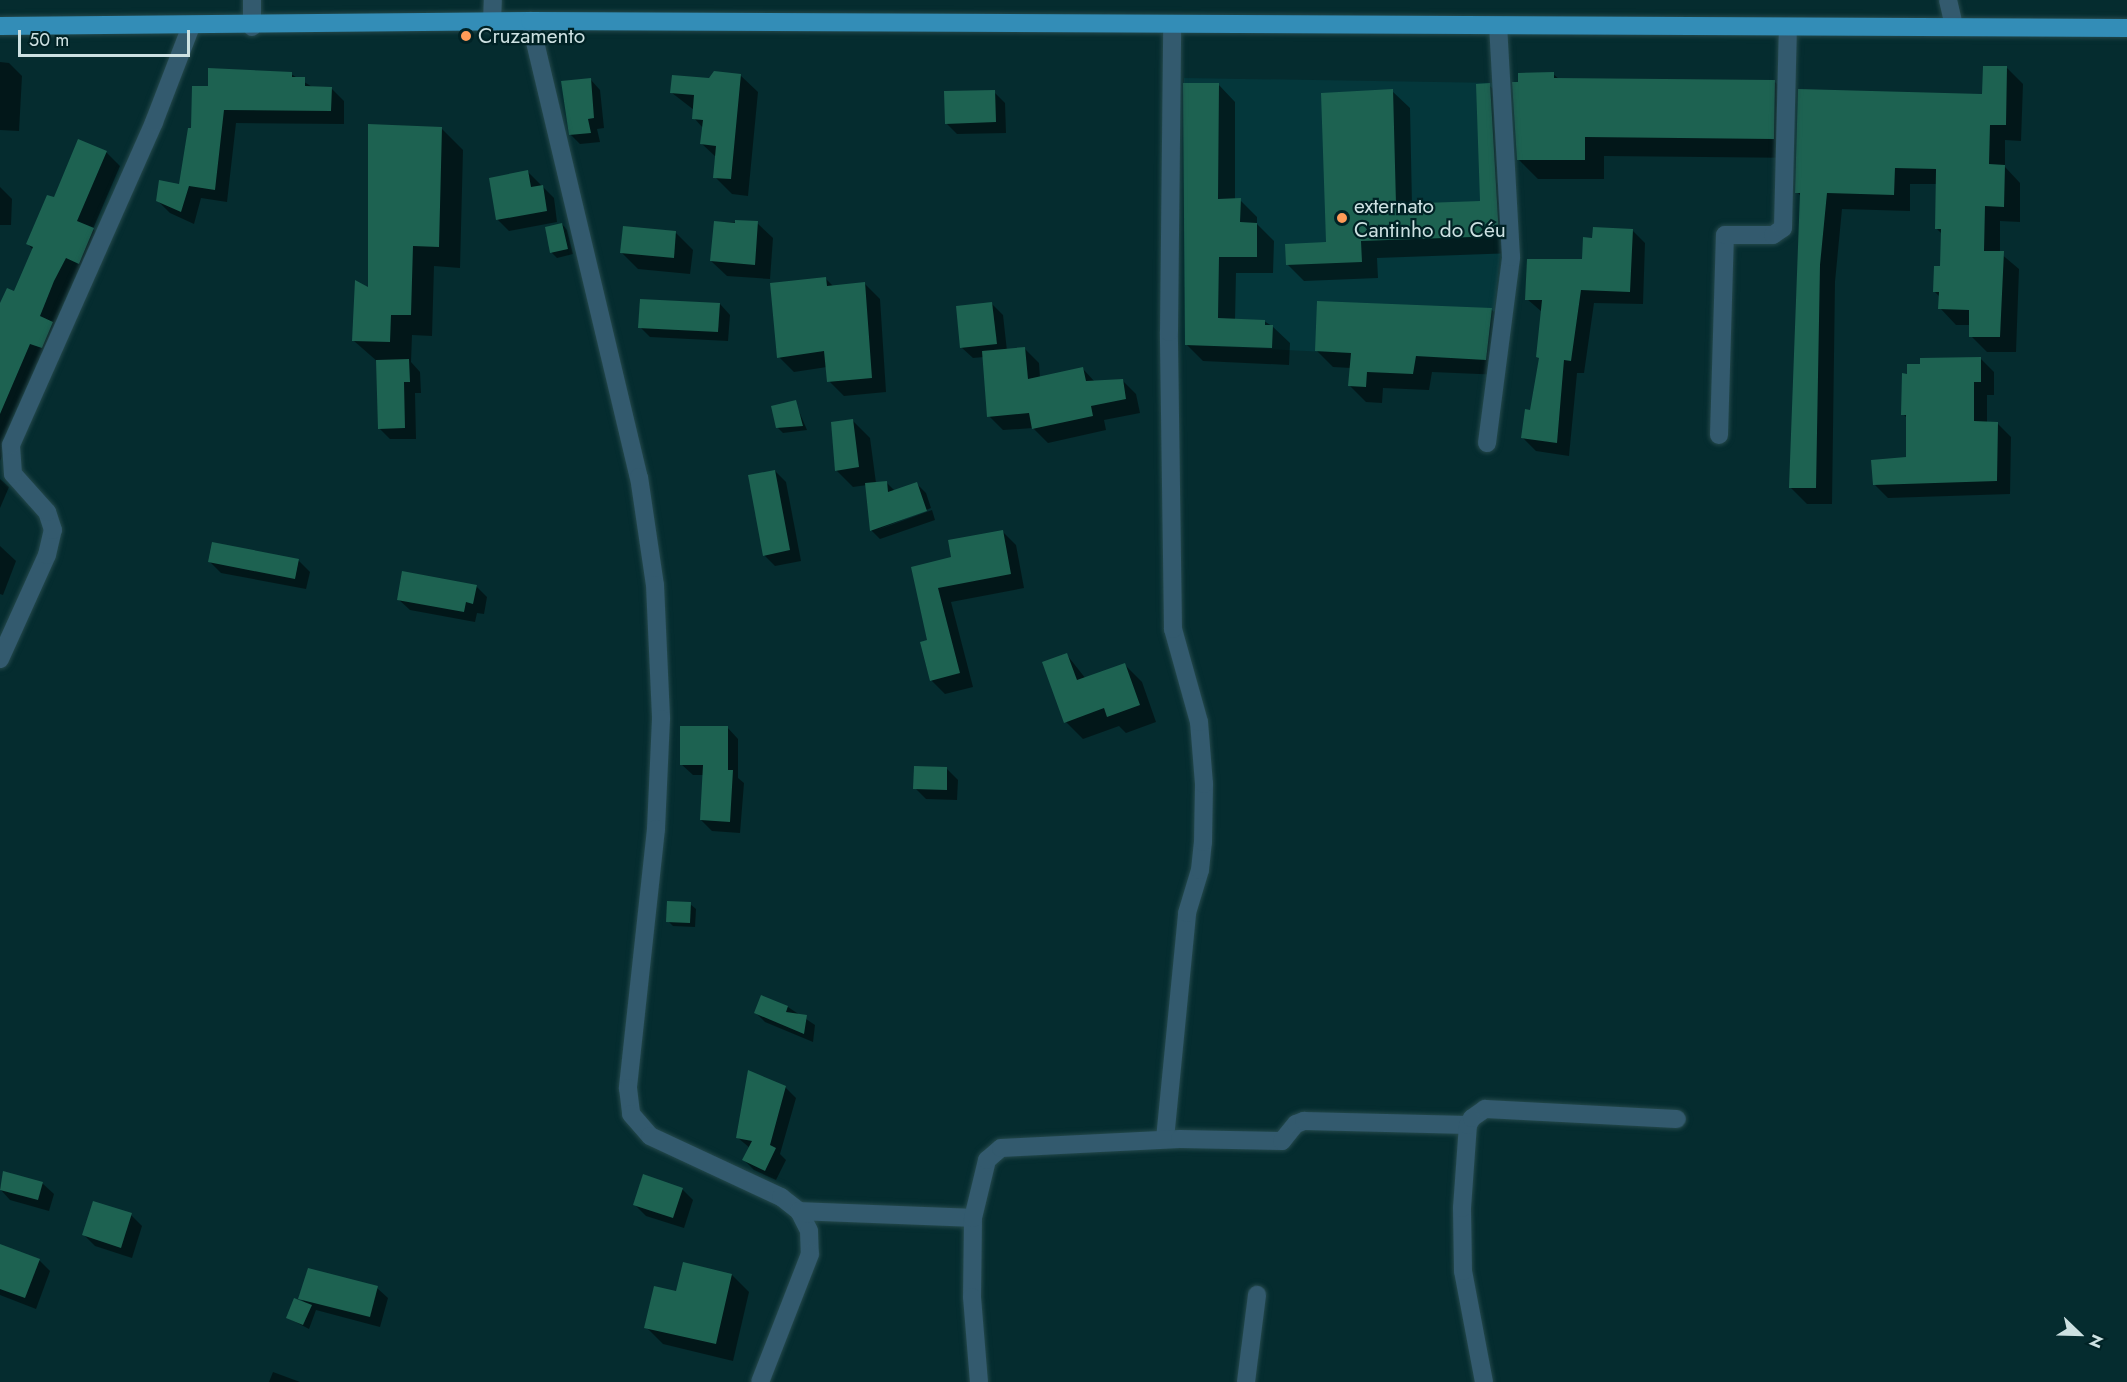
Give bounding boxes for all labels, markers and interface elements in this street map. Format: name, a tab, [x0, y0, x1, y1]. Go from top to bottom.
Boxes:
scale bar	[21, 18, 194, 56]
place label: Cruzamento	[478, 23, 585, 49]
text: 50 m	[29, 27, 69, 53]
marker: Cruzamento	[459, 29, 473, 43]
place label: externato Cantinho do Céu	[1354, 193, 1506, 243]
marker: externato Cantinho do Céu	[1335, 211, 1349, 225]
north arrow	[2049, 1304, 2109, 1364]
text: N	[2083, 1331, 2109, 1352]

